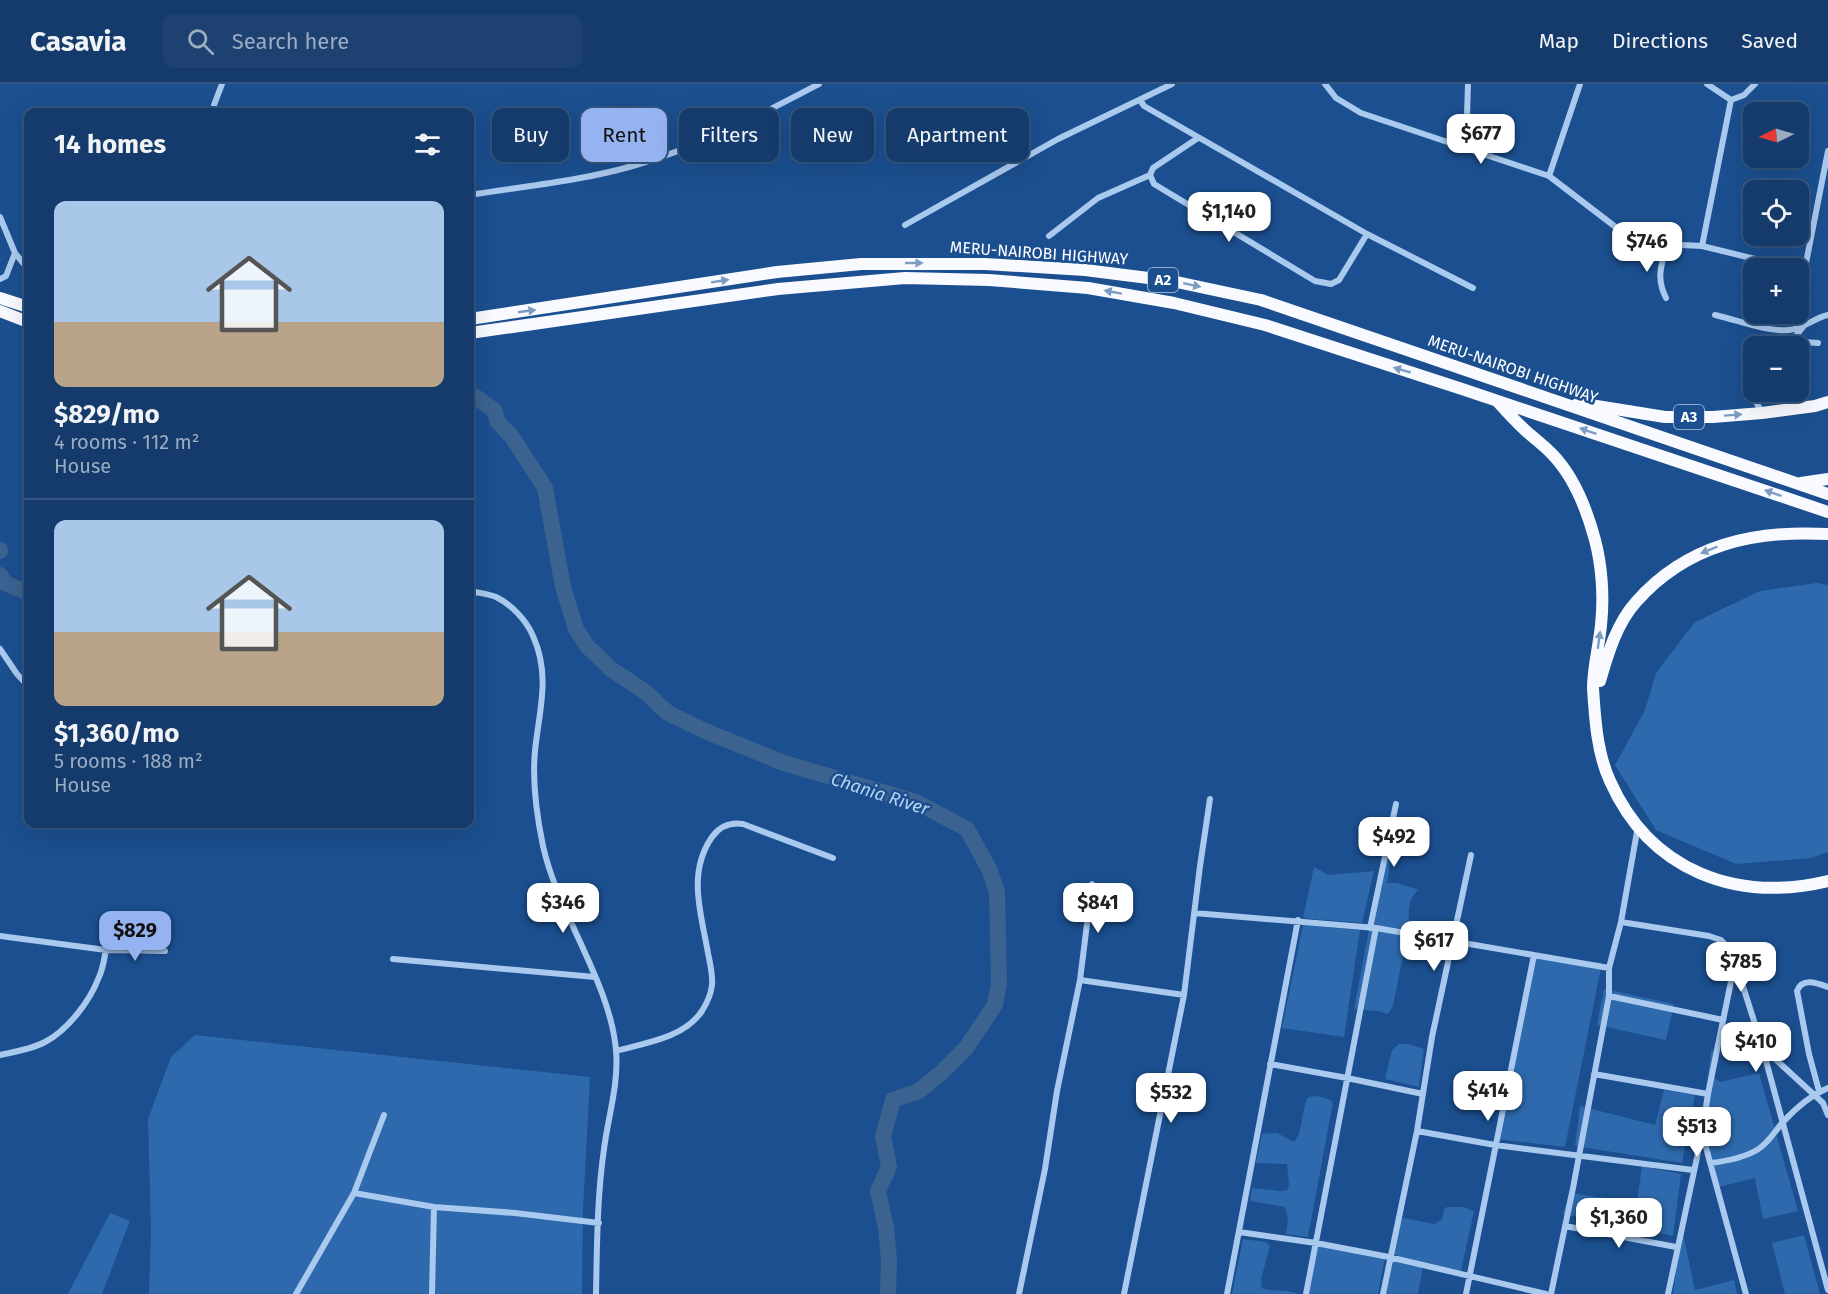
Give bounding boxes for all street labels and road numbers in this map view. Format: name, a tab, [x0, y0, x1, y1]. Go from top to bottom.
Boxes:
street label: MERU-NAIROBI HIGHWAY	[949, 237, 1129, 269]
road number: A2	[1148, 268, 1178, 292]
street label: MERU-NAIROBI HIGHWAY	[1425, 331, 1601, 407]
road number: A3	[1674, 405, 1704, 429]

